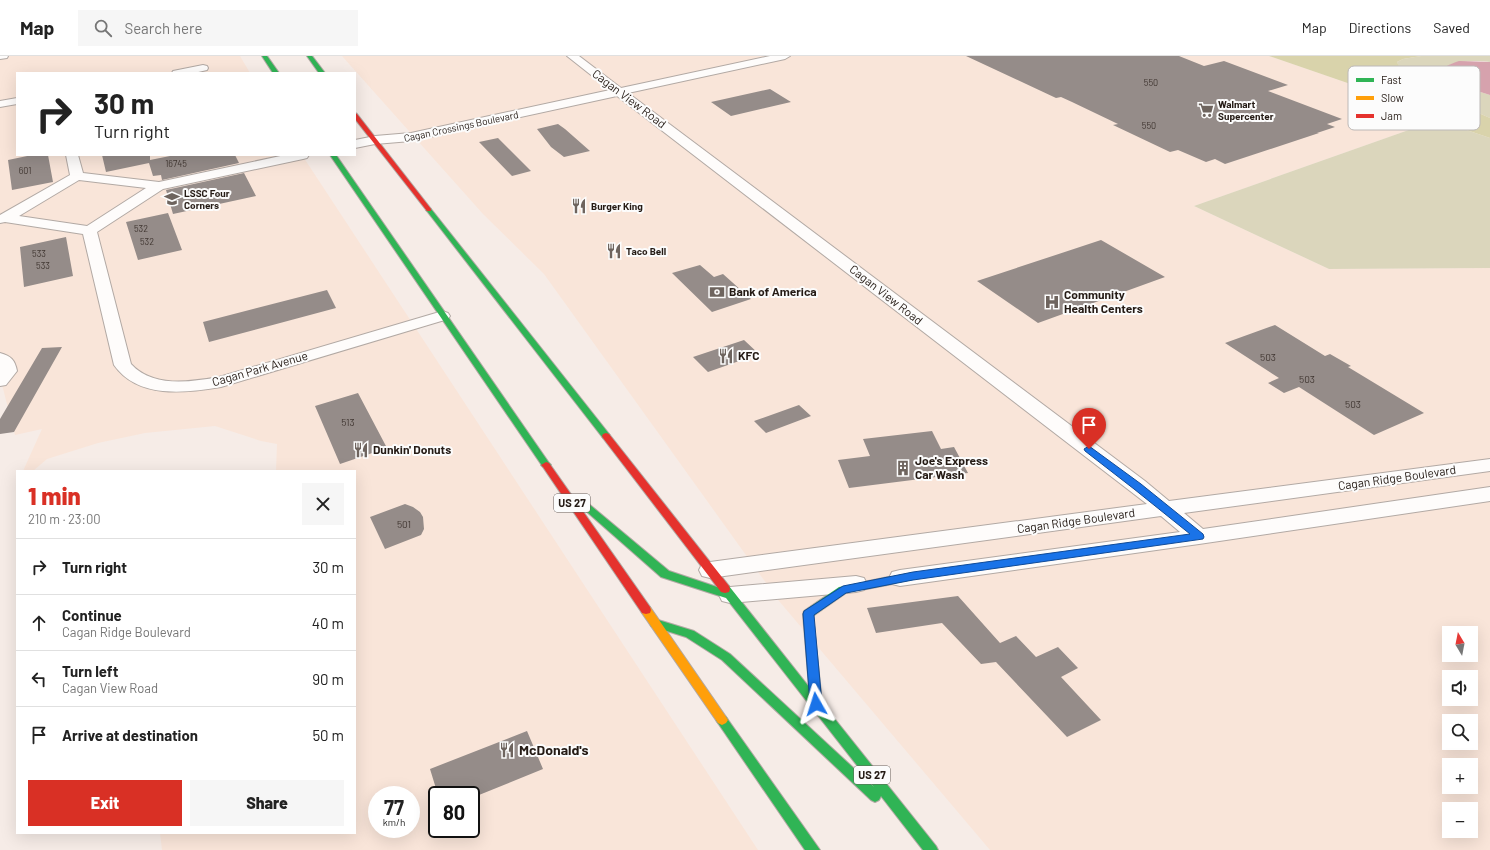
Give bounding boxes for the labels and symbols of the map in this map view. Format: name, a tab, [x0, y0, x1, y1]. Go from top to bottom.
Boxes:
street label: Cagan View Road	[590, 66, 669, 130]
legend	[1348, 66, 1480, 130]
text: Fast	[1381, 73, 1402, 86]
house number: 550	[1144, 77, 1158, 88]
text: Slow	[1381, 91, 1404, 104]
place label: Walmart Supercenter	[1218, 98, 1274, 122]
supermarket icon: Walmart Supercenter	[1197, 101, 1215, 119]
street label: Cagan Crossings Boulevard	[403, 108, 519, 144]
text: Jam	[1381, 109, 1402, 122]
house number: 550	[1142, 120, 1156, 131]
house number: 16745	[165, 158, 187, 169]
house number: 601	[19, 165, 31, 176]
place label: LSSC Four Corners	[184, 187, 230, 211]
school or university icon: LSSC Four Corners	[163, 190, 181, 208]
restaurant icon: Burger King	[570, 197, 588, 215]
place label: Burger King	[591, 200, 643, 212]
house number: 532	[134, 223, 148, 234]
house number: 532	[140, 236, 154, 247]
restaurant icon: Taco Bell	[605, 242, 623, 260]
place label: Taco Bell	[626, 245, 666, 257]
house number: 533	[32, 248, 46, 259]
house number: 533	[36, 260, 50, 271]
street label: Cagan View Road	[847, 261, 926, 327]
bank icon: Bank of America	[708, 283, 726, 301]
place label: Bank of America	[729, 284, 817, 298]
place label: Community Health Centers	[1064, 287, 1143, 315]
hospital icon: Community Health Centers	[1043, 293, 1061, 311]
restaurant icon: KFC	[717, 347, 735, 365]
street label: Cagan Park Avenue	[210, 348, 309, 388]
place label: KFC	[738, 348, 760, 362]
house number: 503	[1260, 351, 1276, 363]
house number: 503	[1299, 373, 1315, 385]
house number: 503	[1345, 398, 1361, 410]
pin	[1072, 408, 1106, 449]
house number: 513	[341, 416, 355, 428]
restaurant icon: Dunkin' Donuts	[352, 441, 370, 459]
place label: Dunkin' Donuts	[373, 442, 451, 456]
place label: Joe's Express Car Wash	[915, 453, 988, 481]
building icon: Joe's Express Car Wash	[894, 459, 912, 477]
street label: Cagan Ridge Boulevard	[1337, 462, 1457, 492]
road number: US 27	[554, 494, 590, 512]
street label: Cagan Ridge Boulevard	[1016, 505, 1136, 535]
house number: 501	[397, 518, 411, 530]
north arrow	[1442, 626, 1478, 662]
position arrow	[795, 683, 837, 725]
restaurant icon: McDonald's	[498, 741, 516, 759]
place label: McDonald's	[519, 741, 588, 758]
road number: US 27	[854, 766, 890, 784]
speed limit sign: 80	[428, 786, 480, 838]

